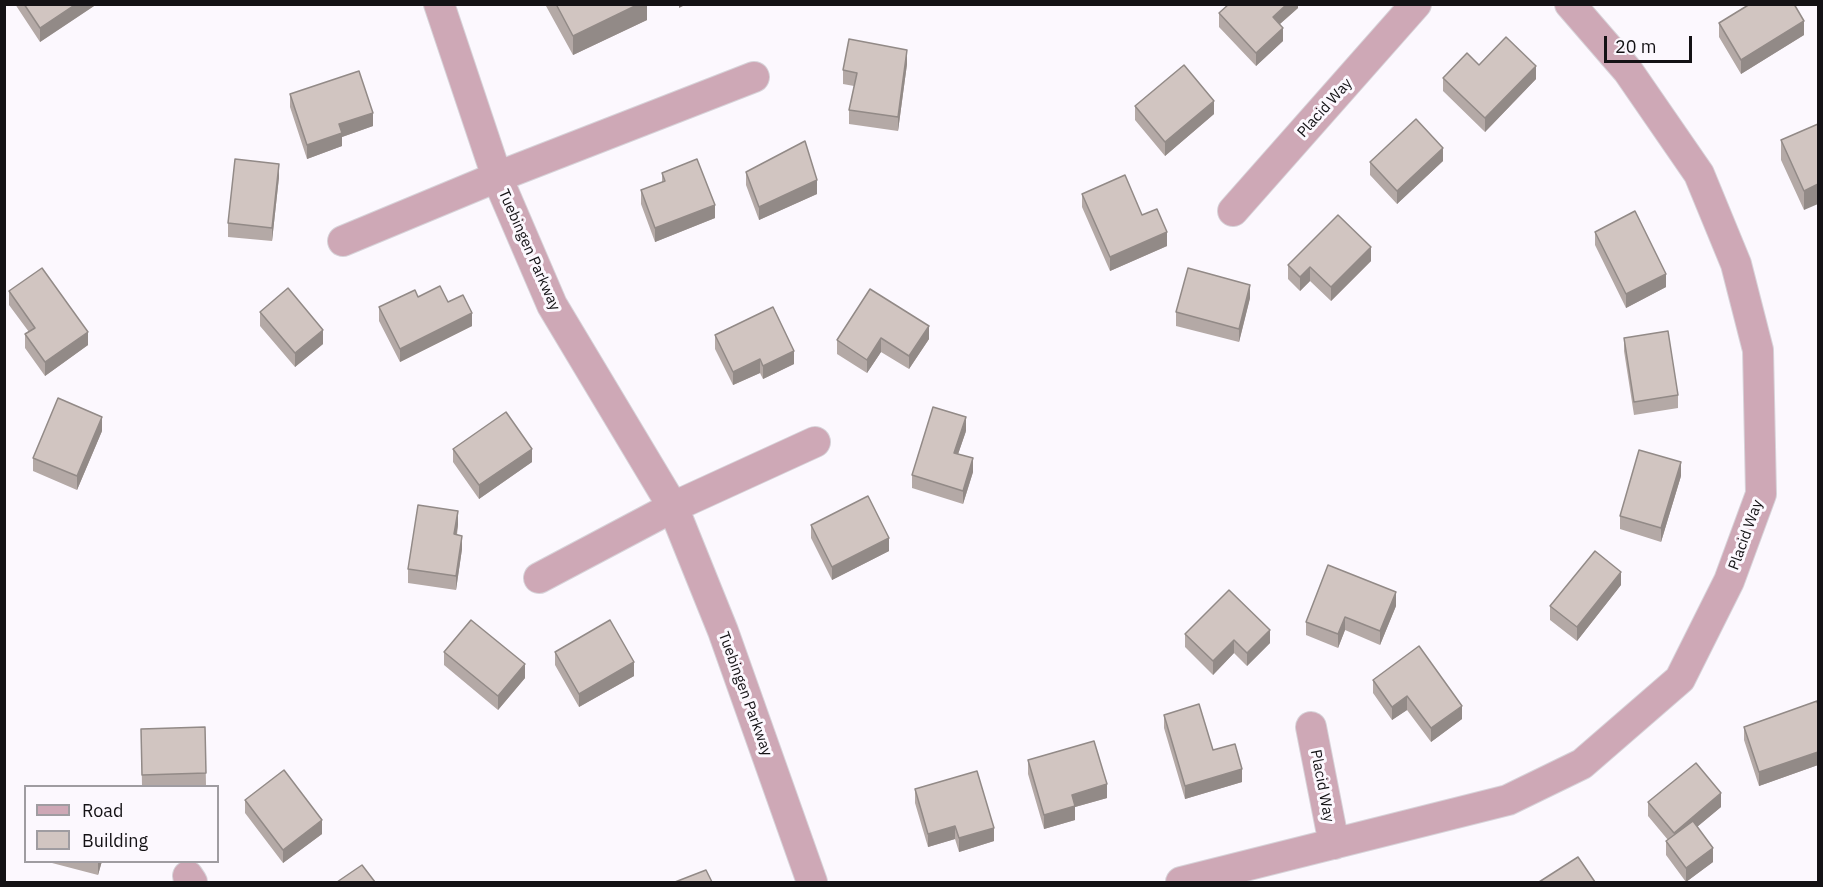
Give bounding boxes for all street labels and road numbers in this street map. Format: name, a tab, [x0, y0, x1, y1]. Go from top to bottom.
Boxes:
street label: Placid Way	[1294, 75, 1356, 141]
street label: Tuebingen Parkway	[494, 187, 564, 313]
street label: Placid Way	[1725, 497, 1767, 573]
street label: Tuebingen Parkway	[714, 629, 776, 759]
street label: Placid Way	[1306, 748, 1338, 824]

